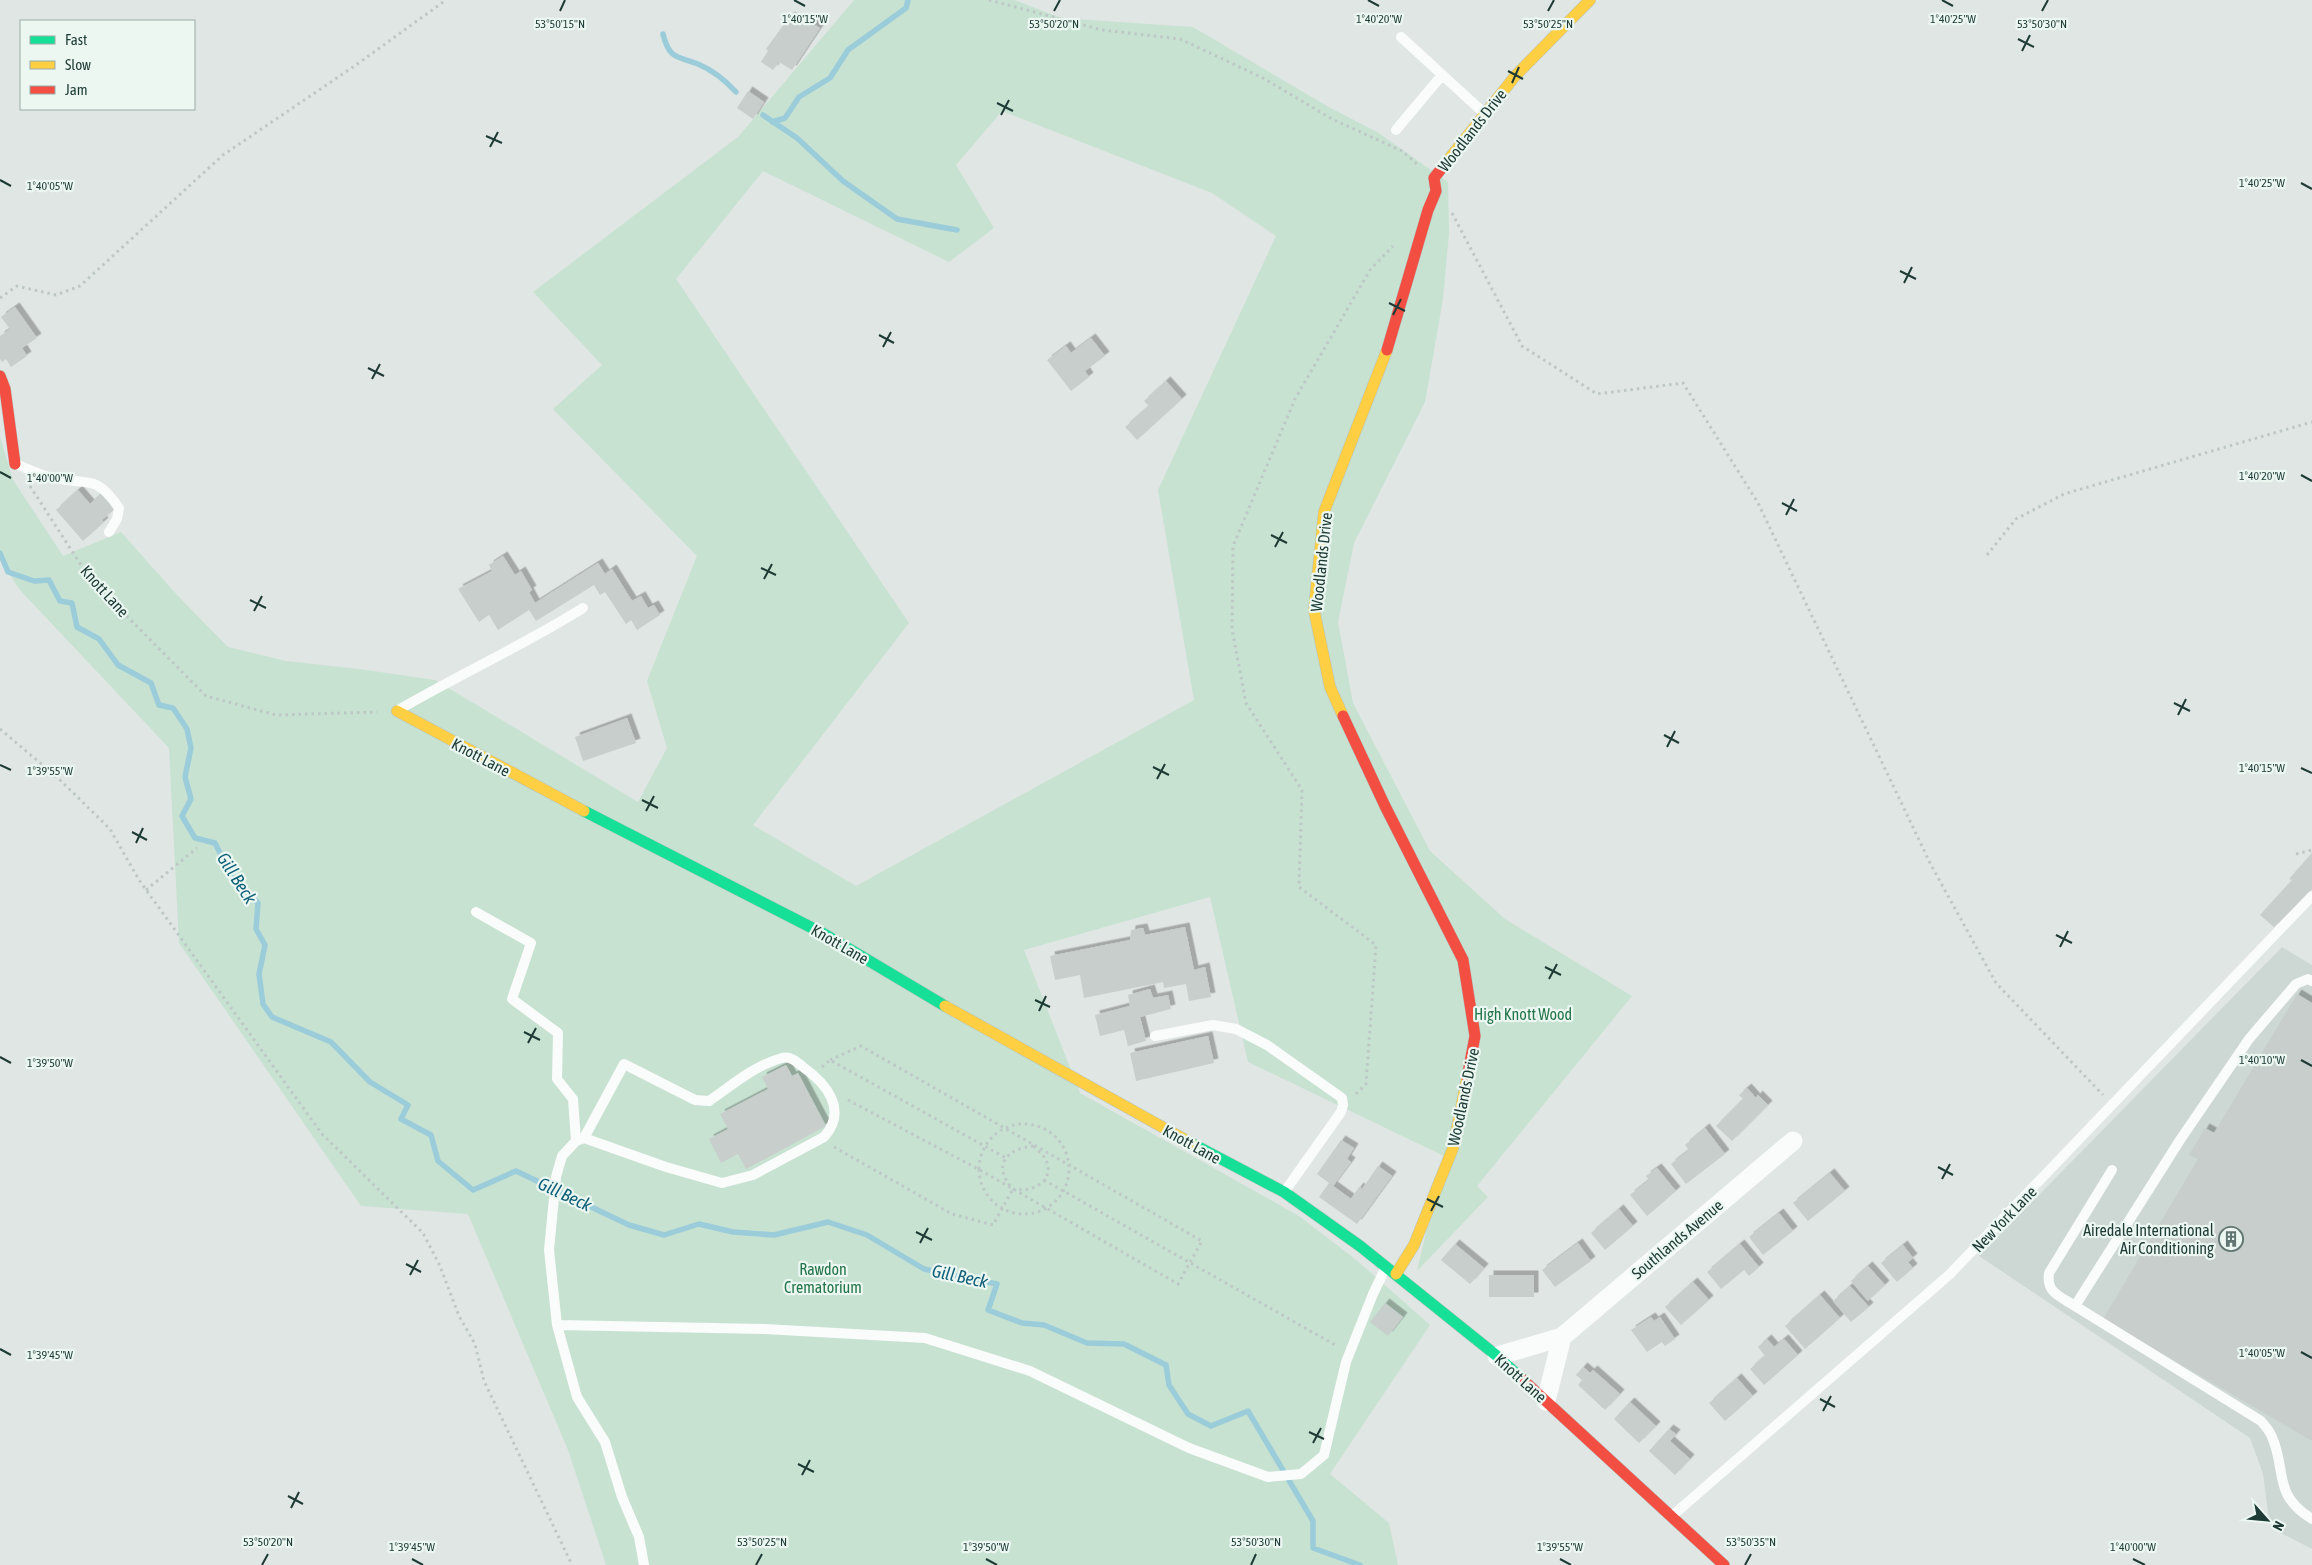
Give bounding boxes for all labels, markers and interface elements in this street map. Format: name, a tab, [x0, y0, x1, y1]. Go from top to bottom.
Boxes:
text: 1°40'15"W	[782, 12, 828, 26]
text: 1°40'20"W	[1356, 12, 1402, 26]
text: 1°40'25"W	[1930, 12, 1976, 26]
text: 53°50'15"N	[535, 17, 585, 31]
text: 53°50'20"N	[1029, 17, 1079, 31]
text: 53°50'25"N	[1523, 17, 1573, 31]
text: 53°50'30"N	[2017, 17, 2067, 31]
legend	[20, 20, 195, 110]
text: Fast	[65, 31, 87, 48]
text: Slow	[65, 56, 91, 73]
text: Jam	[65, 81, 88, 98]
street label: Woodlands Drive	[1434, 85, 1510, 175]
text: 1°40'25"W	[2239, 176, 2285, 190]
text: 1°40'05"W	[27, 179, 73, 193]
text: 1°40'20"W	[2239, 469, 2285, 483]
text: 1°40'00"W	[27, 471, 73, 485]
street label: Woodlands Drive	[1307, 511, 1335, 613]
street label: Knott Lane	[77, 561, 133, 621]
street label: Knott Lane	[449, 734, 513, 780]
text: 1°40'15"W	[2239, 761, 2285, 775]
text: 1°39'55"W	[27, 764, 73, 778]
water label: Gill Beck	[213, 849, 262, 908]
street label: Knott Lane	[808, 920, 872, 968]
park label: High Knott Wood	[1474, 1005, 1572, 1024]
street label: Woodlands Drive	[1444, 1046, 1482, 1148]
text: 1°40'10"W	[2239, 1053, 2285, 1067]
text: 1°39'50"W	[27, 1056, 73, 1070]
street label: Knott Lane	[1160, 1121, 1224, 1167]
water label: Gill Beck	[535, 1173, 596, 1216]
street label: New York Lane	[1968, 1182, 2040, 1256]
street label: Southlands Avenue	[1628, 1196, 1726, 1282]
place label: Airedale International Air Conditioning	[2083, 1221, 2215, 1258]
building icon: Airedale International Air Conditioning	[2218, 1226, 2244, 1252]
park label: Rawdon Crematorium	[784, 1260, 862, 1296]
water label: Gill Beck	[930, 1260, 991, 1292]
text: 1°40'05"W	[2239, 1346, 2285, 1360]
text: 1°39'45"W	[27, 1348, 73, 1362]
street label: Knott Lane	[1491, 1350, 1551, 1406]
north arrow	[2242, 1495, 2292, 1545]
text: N	[2270, 1519, 2288, 1533]
text: 53°50'20"N	[243, 1535, 293, 1549]
text: 53°50'25"N	[737, 1535, 787, 1549]
text: 53°50'30"N	[1231, 1535, 1281, 1549]
text: 53°50'35"N	[1726, 1535, 1776, 1549]
text: 1°39'45"W	[389, 1540, 435, 1554]
text: 1°39'50"W	[963, 1540, 1009, 1554]
text: 1°39'55"W	[1537, 1540, 1583, 1554]
text: 1°40'00"W	[2110, 1540, 2156, 1554]

